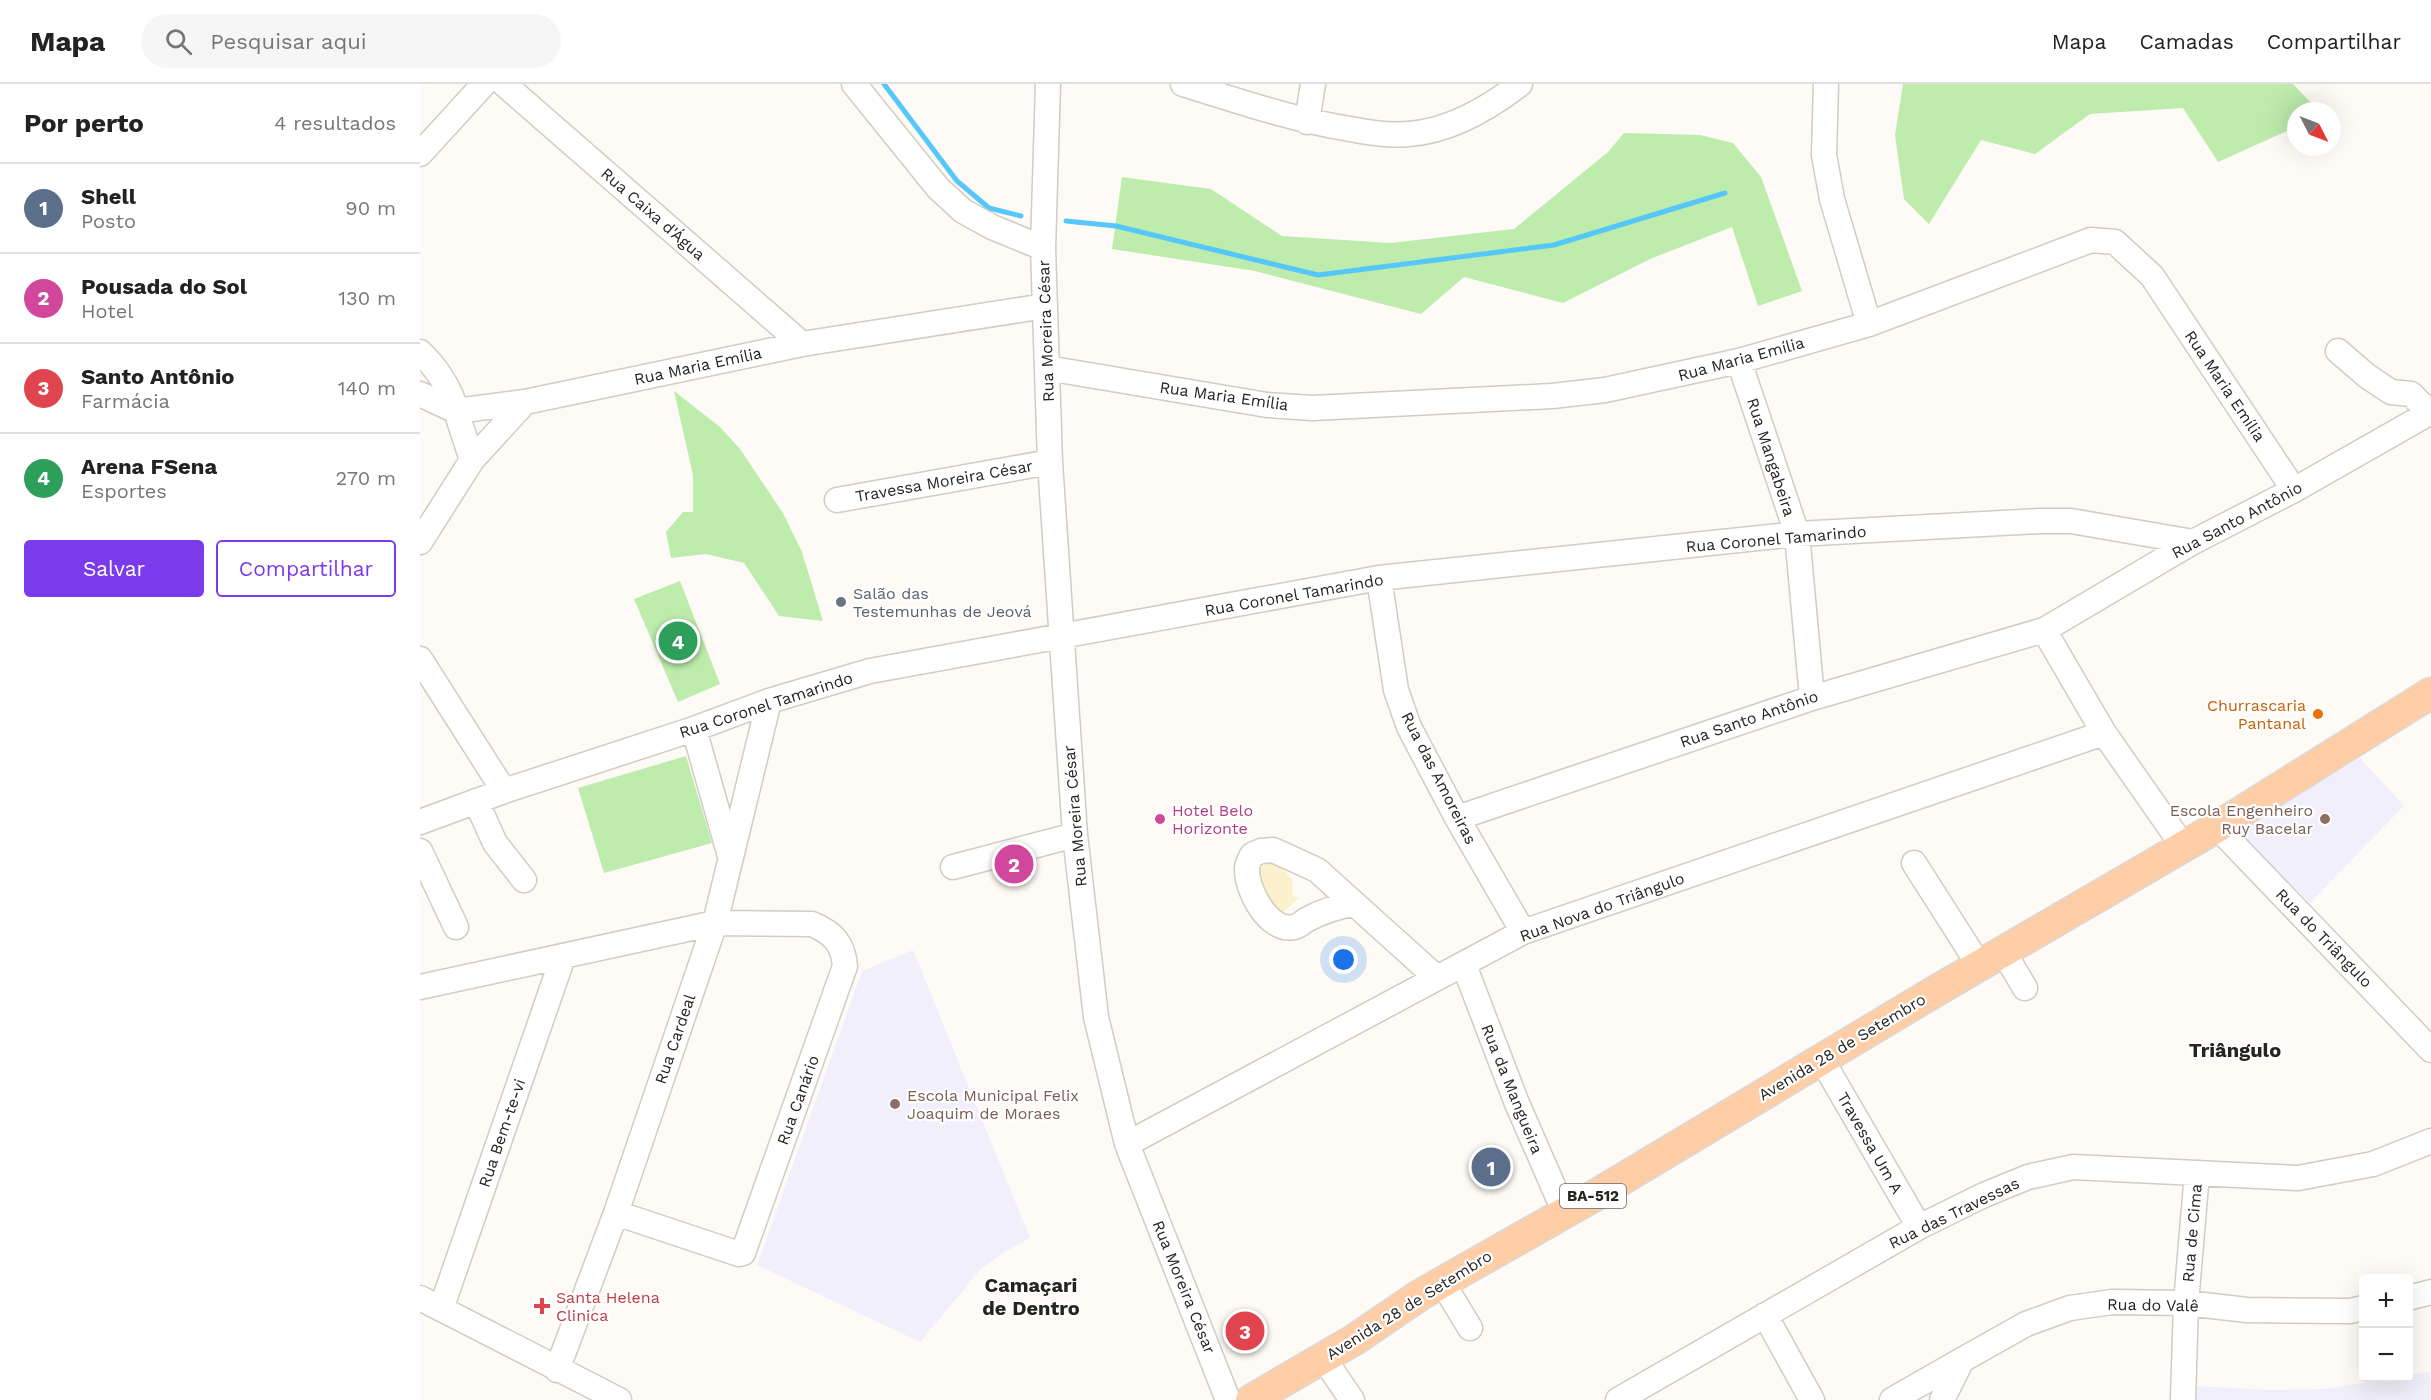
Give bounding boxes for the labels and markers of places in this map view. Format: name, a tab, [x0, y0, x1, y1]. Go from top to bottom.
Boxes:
place label: Salão das Testemunhas de Jeová	[853, 584, 1032, 621]
marker: Salão das Testemunhas de Jeová	[834, 595, 848, 609]
pin: 4	[658, 618, 698, 664]
place label: Churrascaria Pantanal	[2207, 696, 2306, 733]
marker: Churrascaria Pantanal	[2311, 707, 2325, 721]
place label: Hotel Belo Horizonte	[1172, 801, 1253, 838]
place label: Escola Engenheiro Ruy Bacelar	[2170, 801, 2313, 838]
marker: Hotel Belo Horizonte	[1153, 812, 1167, 826]
marker: Escola Engenheiro Ruy Bacelar	[2318, 812, 2332, 826]
pin: 2	[994, 842, 1034, 886]
place label: Escola Municipal Felix Joaquim de Moraes	[907, 1086, 1079, 1123]
marker: Escola Municipal Felix Joaquim de Moraes	[888, 1097, 902, 1111]
pin: 1	[1472, 1144, 1510, 1190]
place label: Santa Helena Clinica	[556, 1288, 660, 1325]
marker: Santa Helena Clinica	[533, 1297, 551, 1315]
pin: 3	[1226, 1308, 1264, 1354]

